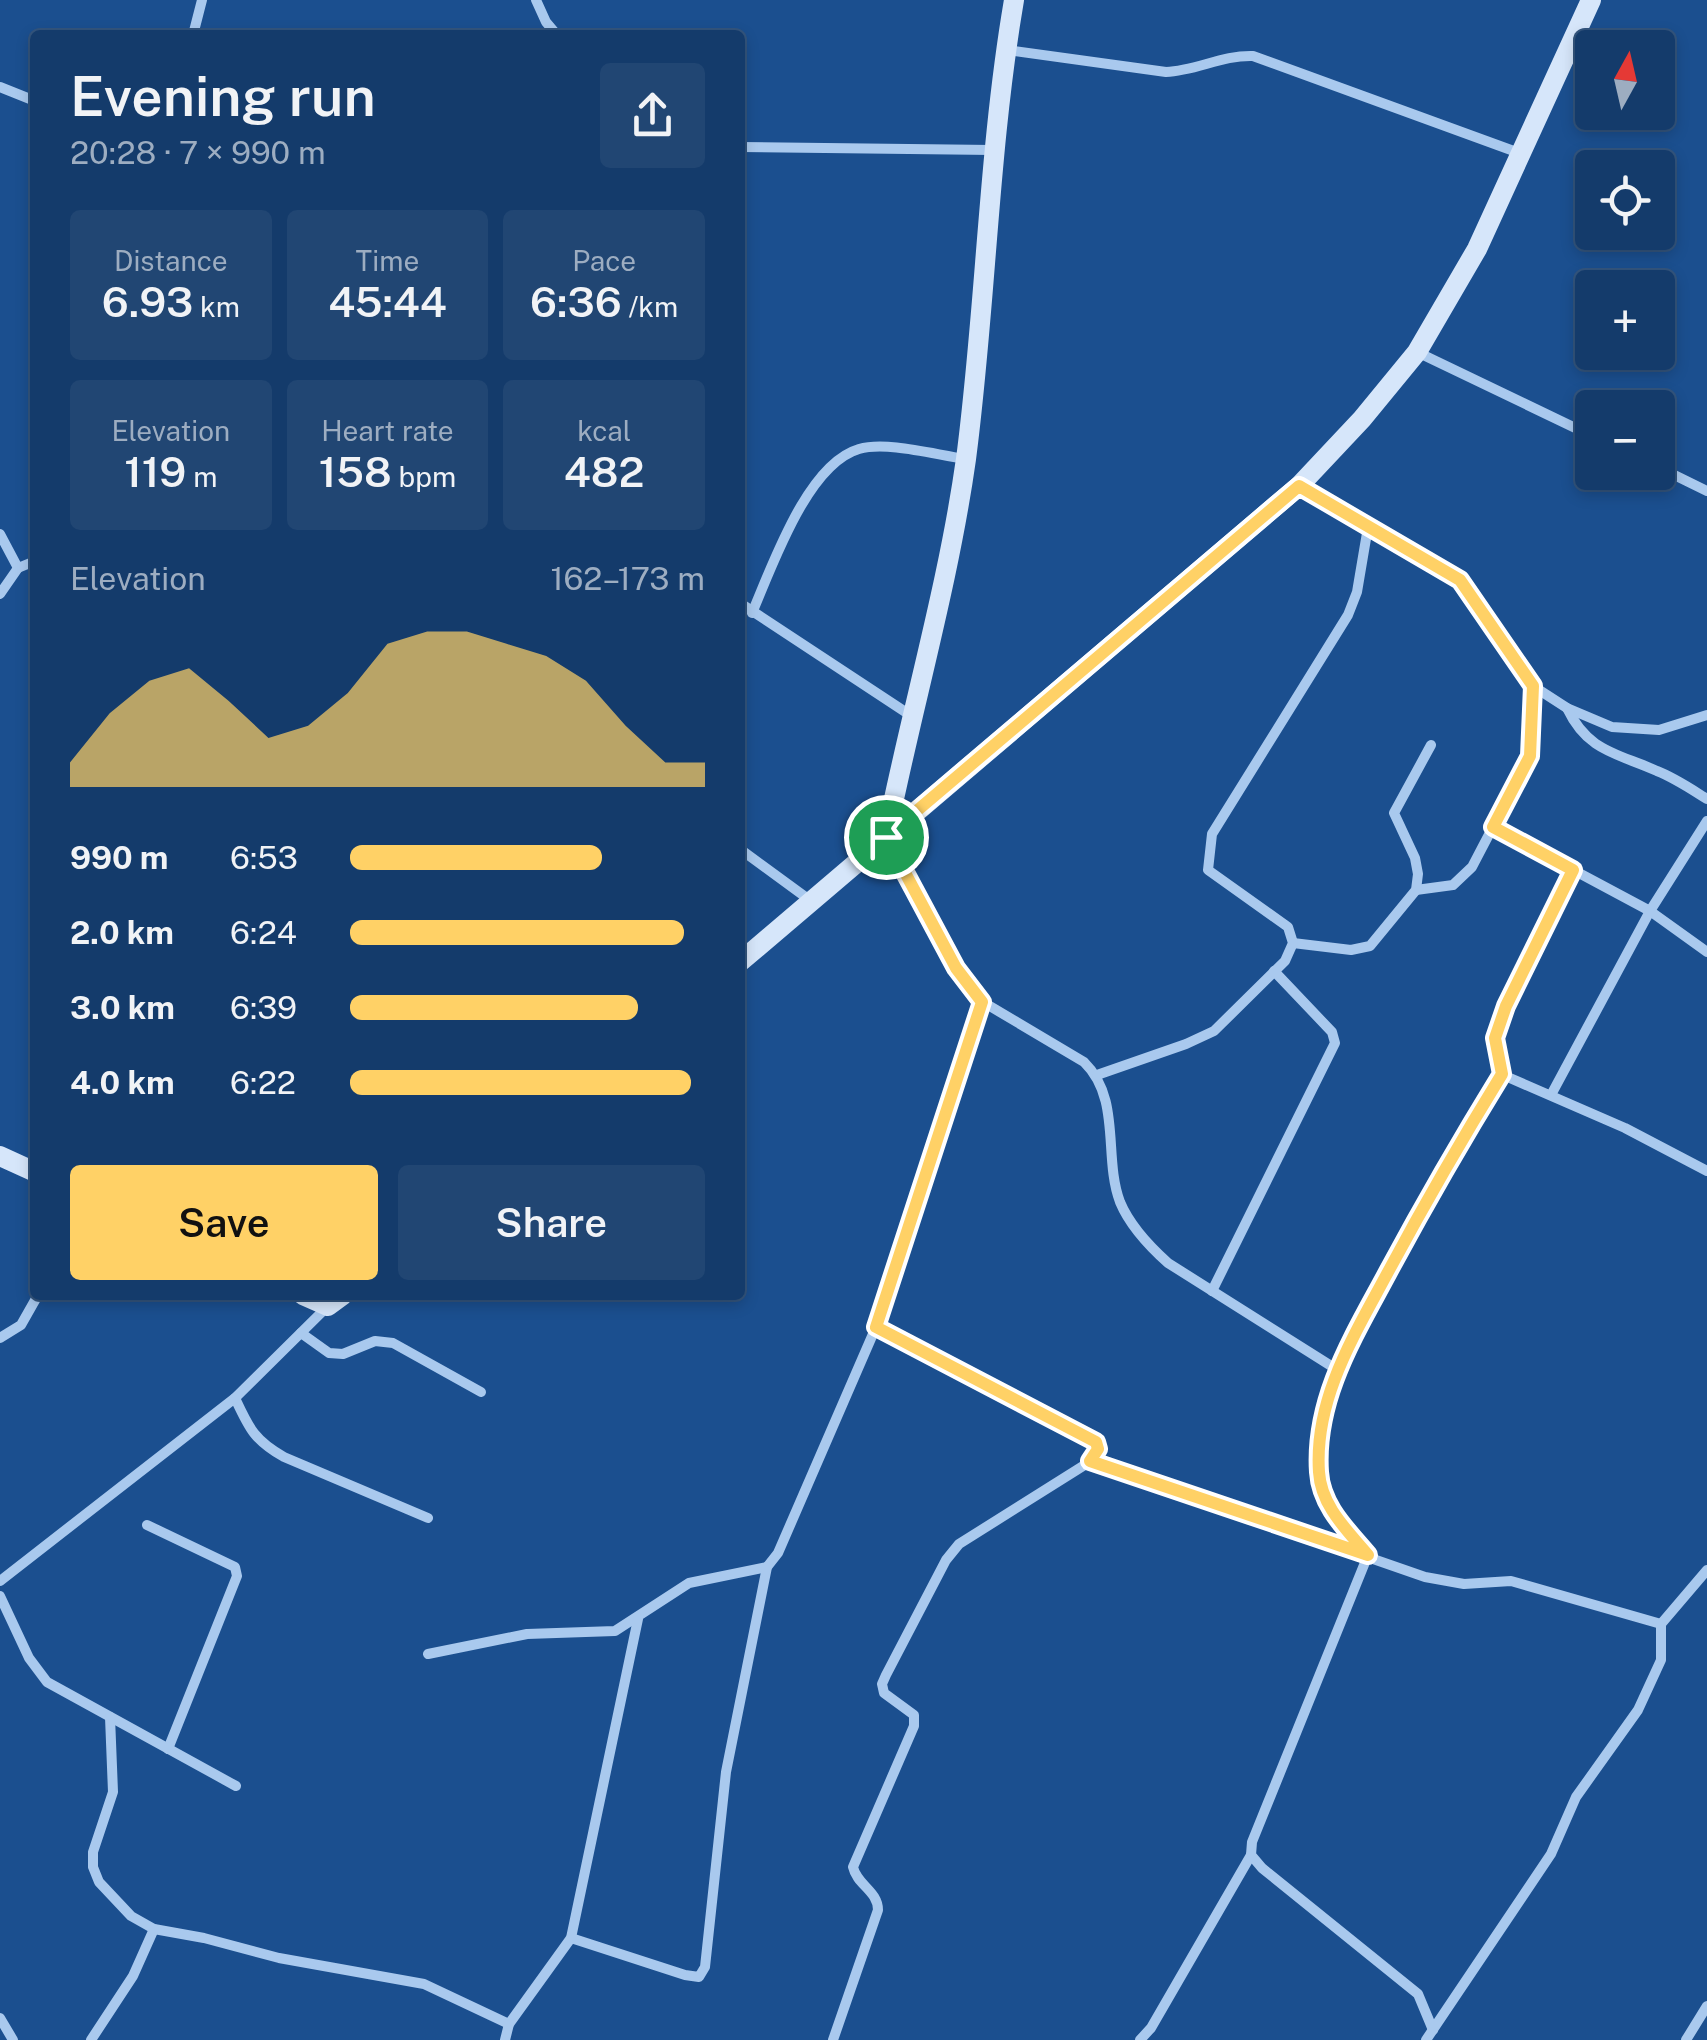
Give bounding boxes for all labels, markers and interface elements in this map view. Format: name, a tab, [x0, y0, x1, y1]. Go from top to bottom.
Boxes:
north arrow	[1575, 30, 1675, 130]
map controls	[1575, 30, 1675, 490]
button: share	[600, 63, 705, 168]
text: Evening run	[70, 64, 376, 128]
text: 20:28 · 7 × 990 m	[70, 134, 326, 171]
button: locate	[1575, 150, 1675, 250]
text: Distance	[114, 244, 228, 277]
text: Time	[356, 244, 419, 277]
text: Pace	[572, 244, 636, 277]
button: +	[1575, 270, 1675, 370]
text: 6.93	[102, 277, 193, 326]
text: 45:44	[328, 277, 447, 326]
text: 6:36	[530, 277, 622, 326]
text: km	[193, 290, 240, 323]
text: /km	[622, 290, 678, 323]
button: −	[1575, 390, 1675, 490]
text: Elevation	[111, 414, 230, 447]
text: Heart rate	[321, 414, 454, 447]
text: kcal	[577, 414, 631, 447]
text: 119	[124, 447, 186, 496]
text: 158	[319, 447, 392, 496]
text: 482	[564, 447, 645, 496]
text: m	[186, 460, 217, 493]
text: bpm	[392, 460, 456, 493]
text: Elevation	[70, 560, 206, 597]
text: 162–173 m	[550, 560, 705, 597]
pin	[844, 795, 929, 880]
icon: arrive	[859, 810, 914, 865]
text: 990 m	[70, 839, 168, 876]
text: 6:53	[230, 839, 298, 876]
text: 2.0 km	[70, 914, 174, 951]
text: 6:24	[230, 914, 297, 951]
text: 3.0 km	[70, 989, 175, 1026]
text: 6:39	[230, 989, 297, 1026]
text: 4.0 km	[70, 1064, 175, 1101]
text: 6:22	[230, 1064, 296, 1101]
button: Save	[70, 1165, 378, 1280]
button: Share	[398, 1165, 705, 1280]

